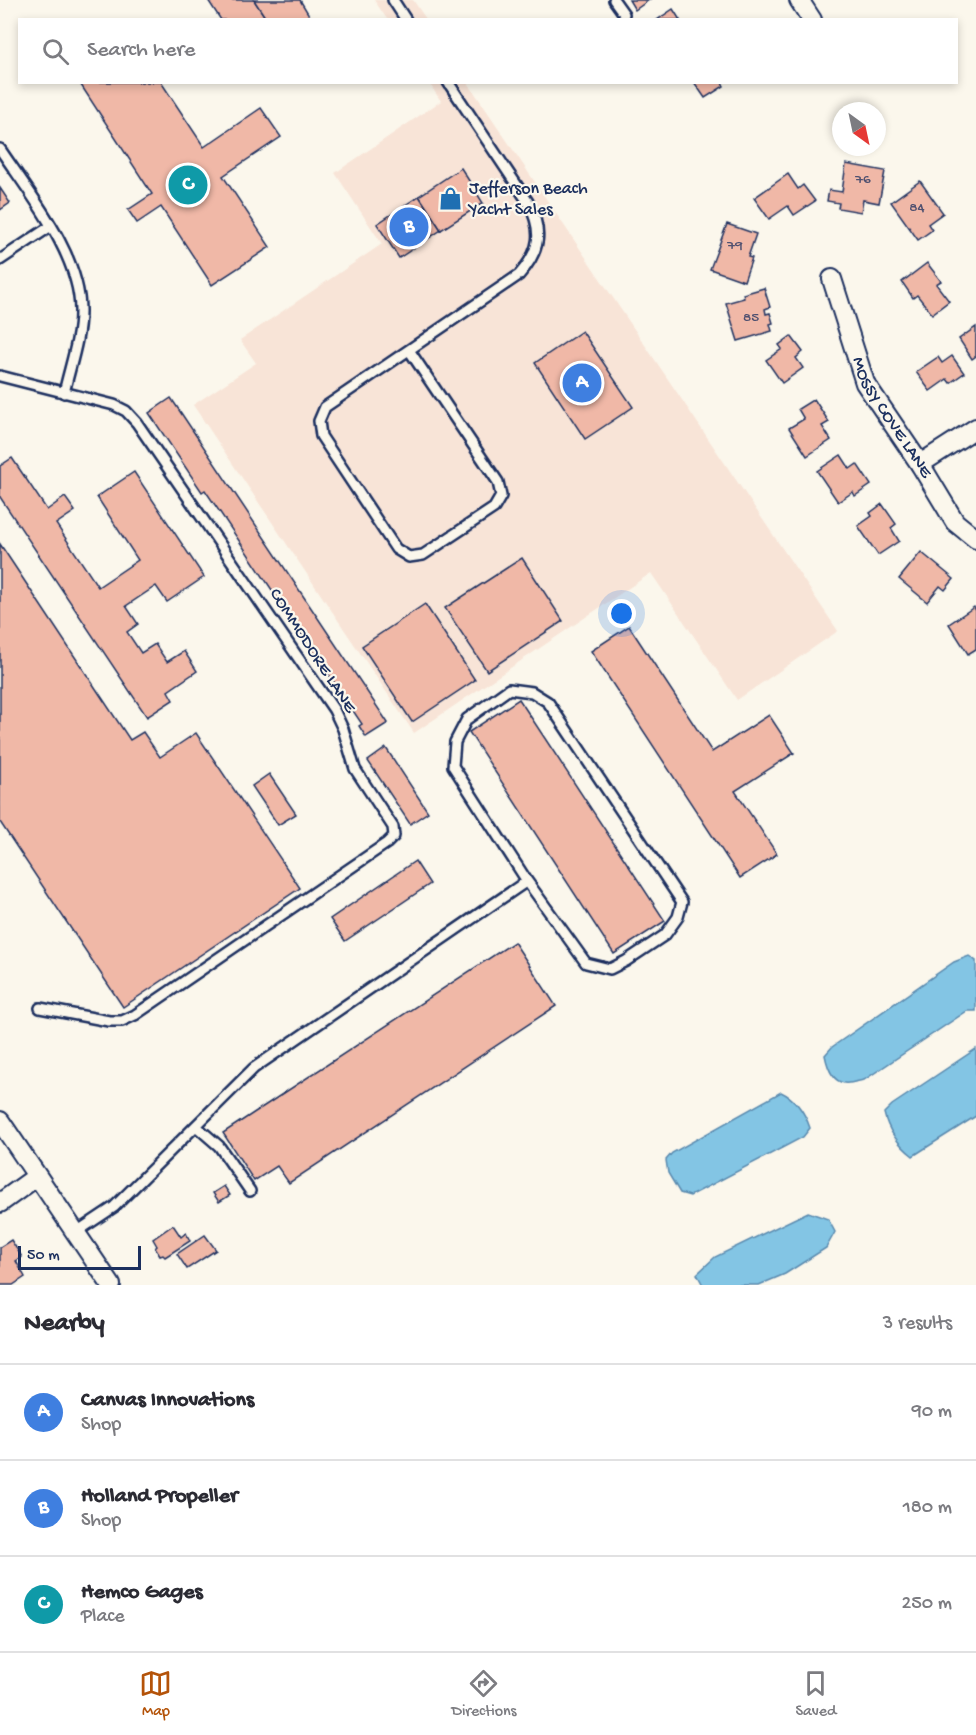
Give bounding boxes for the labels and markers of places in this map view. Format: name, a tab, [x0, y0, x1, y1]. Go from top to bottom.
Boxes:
pin: C	[168, 162, 207, 207]
place label: Jefferson Beach Yacht Sales	[467, 179, 588, 221]
shop icon: Jefferson Beach Yacht Sales	[438, 186, 464, 212]
pin: B	[390, 204, 428, 250]
pin: A	[562, 360, 602, 406]

